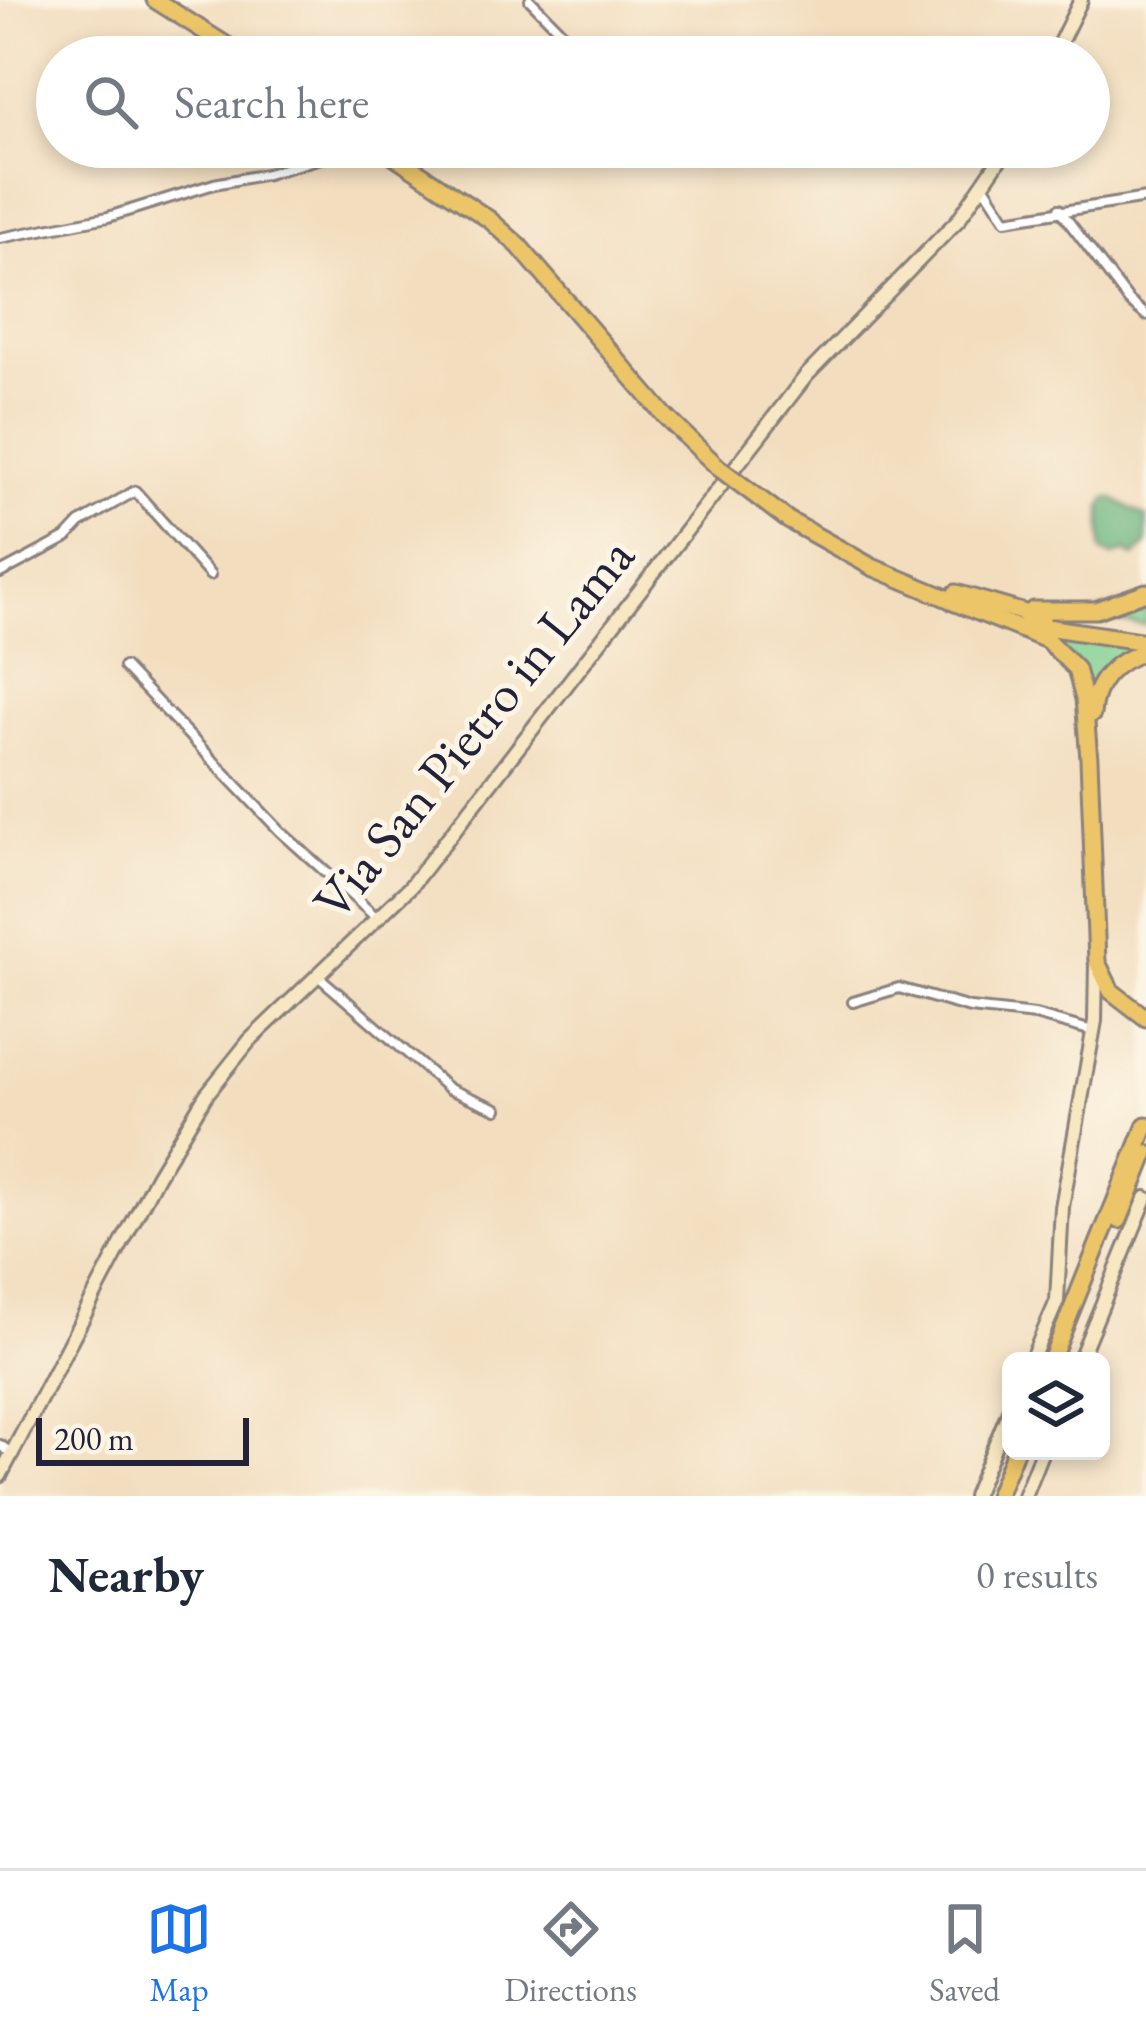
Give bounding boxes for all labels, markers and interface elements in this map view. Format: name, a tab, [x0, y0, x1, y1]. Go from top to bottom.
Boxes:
search box	[36, 36, 1110, 168]
icon: search	[78, 69, 144, 135]
text: Search here	[174, 73, 369, 131]
street label: Via San Pietro in Lama	[297, 522, 649, 934]
map controls	[1002, 1352, 1110, 1460]
button: layers	[1002, 1352, 1110, 1460]
scale bar	[36, 1412, 249, 1465]
text: 200 m	[54, 1417, 134, 1460]
text: Nearby	[48, 1541, 204, 1607]
text: 0 results	[976, 1549, 1098, 1600]
tab: Map	[146, 1896, 212, 2011]
tab: Directions	[504, 1896, 637, 2011]
tab: Saved	[929, 1896, 1000, 2011]

